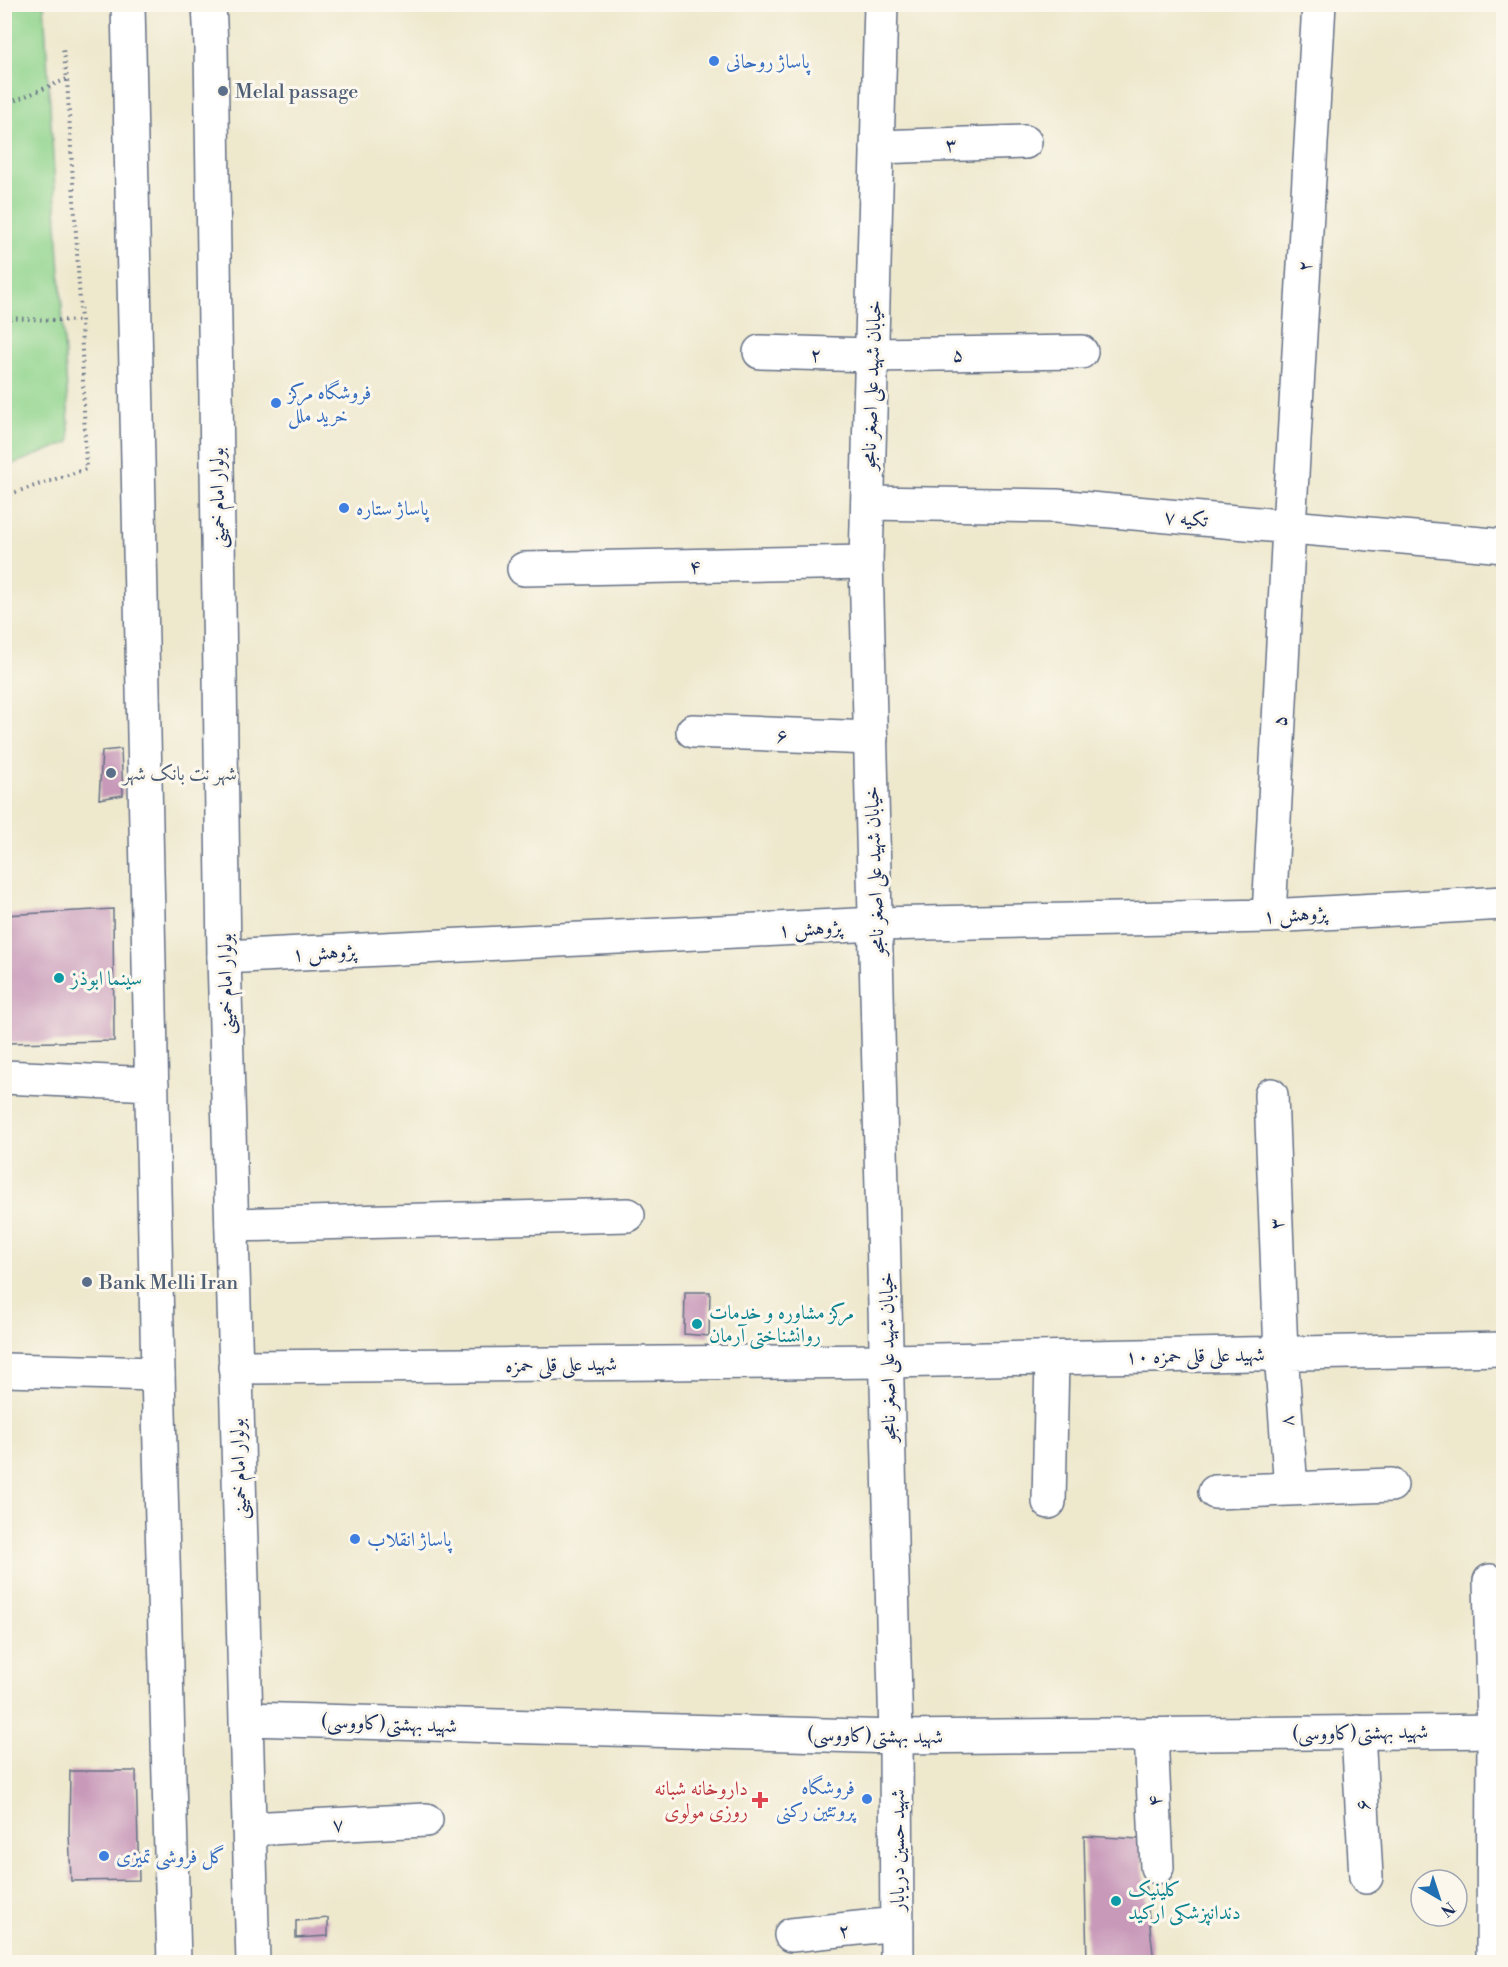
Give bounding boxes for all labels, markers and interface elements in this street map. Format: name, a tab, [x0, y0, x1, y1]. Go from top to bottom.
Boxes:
place label: پاساژ روحانی	[726, 50, 811, 76]
marker: پاساژ روحانی	[707, 54, 721, 68]
place label: Melal passage	[235, 80, 358, 105]
marker: Melal passage	[216, 84, 230, 98]
street label: ۳	[945, 133, 957, 158]
street label: ۲	[1293, 260, 1318, 273]
street label: خیابان شهید علی اصغر نامجو	[857, 300, 889, 473]
street label: ۲	[810, 343, 822, 368]
street label: ۵	[952, 343, 964, 368]
place label: فروشگاه مرکز خرید ملل	[286, 379, 371, 429]
marker: فروشگاه مرکز خرید ملل	[269, 396, 283, 410]
street label: بولوار امام خمینی	[205, 447, 236, 549]
place label: پاساژ ستاره	[356, 497, 430, 523]
marker: پاساژ ستاره	[337, 501, 351, 515]
street label: تکیه ۷	[1163, 505, 1209, 534]
street label: ۴	[689, 555, 701, 580]
street label: ۵	[1268, 715, 1293, 728]
street label: ۶	[776, 724, 788, 749]
place label: شهر نت بانک شهر	[121, 762, 237, 787]
marker: شهر نت بانک شهر	[104, 766, 118, 780]
street label: خیابان شهید علی اصغر نامجو	[860, 785, 892, 958]
street label: پژوهش ۱	[1262, 901, 1330, 930]
street label: پژوهش ۱	[777, 915, 845, 944]
street label: بولوار امام خمینی	[213, 933, 244, 1035]
street label: پژوهش ۱	[291, 939, 359, 968]
place label: سینما ابوذز	[69, 967, 142, 992]
marker: سینما ابوذز	[52, 971, 66, 985]
street label: ۳	[1265, 1218, 1290, 1230]
place label: Bank Melli Iran	[98, 1271, 238, 1296]
street label: خیابان شهید علی اصغر نامجو	[875, 1272, 904, 1444]
marker: Bank Melli Iran	[80, 1275, 94, 1289]
place label: مرکز مشاوره و خدمات روانشناختی آرمان	[709, 1301, 854, 1350]
marker: مرکز مشاوره و خدمات روانشناختی آرمان	[690, 1317, 704, 1331]
street label: شهید علی قلی حمزه ۱۰	[1125, 1343, 1265, 1371]
street label: شهید علی قلی حمزه	[505, 1352, 617, 1380]
street label: ۸	[1275, 1414, 1300, 1428]
street label: بولوار امام خمینی	[225, 1418, 258, 1520]
place label: پاساژ انقلاب	[367, 1528, 453, 1554]
marker: پاساژ انقلاب	[348, 1532, 362, 1546]
street label: شهید بهشتی(کاووسی)	[320, 1710, 458, 1740]
street label: شهید بهشتی(کاووسی)	[1292, 1720, 1428, 1748]
street label: شهید بهشتی(کاووسی)	[807, 1723, 943, 1751]
place label: فروشگاه پروتئین رکنی	[776, 1774, 857, 1825]
place label: داروخانه شبانه روزی مولوی	[654, 1777, 748, 1825]
street label: شهید حسین دریابار	[886, 1789, 911, 1913]
marker: فروشگاه پروتئین رکنی	[860, 1792, 874, 1806]
marker: داروخانه شبانه روزی مولوی	[753, 1793, 767, 1807]
street label: ۴	[1143, 1794, 1168, 1807]
street label: ۶	[1351, 1798, 1376, 1811]
street label: ۷	[332, 1813, 345, 1838]
place label: گل فروشی تمیزی	[116, 1844, 225, 1871]
marker: گل فروشی تمیزی	[97, 1849, 111, 1863]
north arrow	[1409, 1868, 1469, 1928]
place label: کلینیک دندانپزشکی ارکید	[1128, 1878, 1241, 1926]
marker: کلینیک دندانپزشکی ارکید	[1109, 1894, 1123, 1908]
text: N	[1436, 1897, 1459, 1921]
street label: ۲	[837, 1918, 851, 1945]

